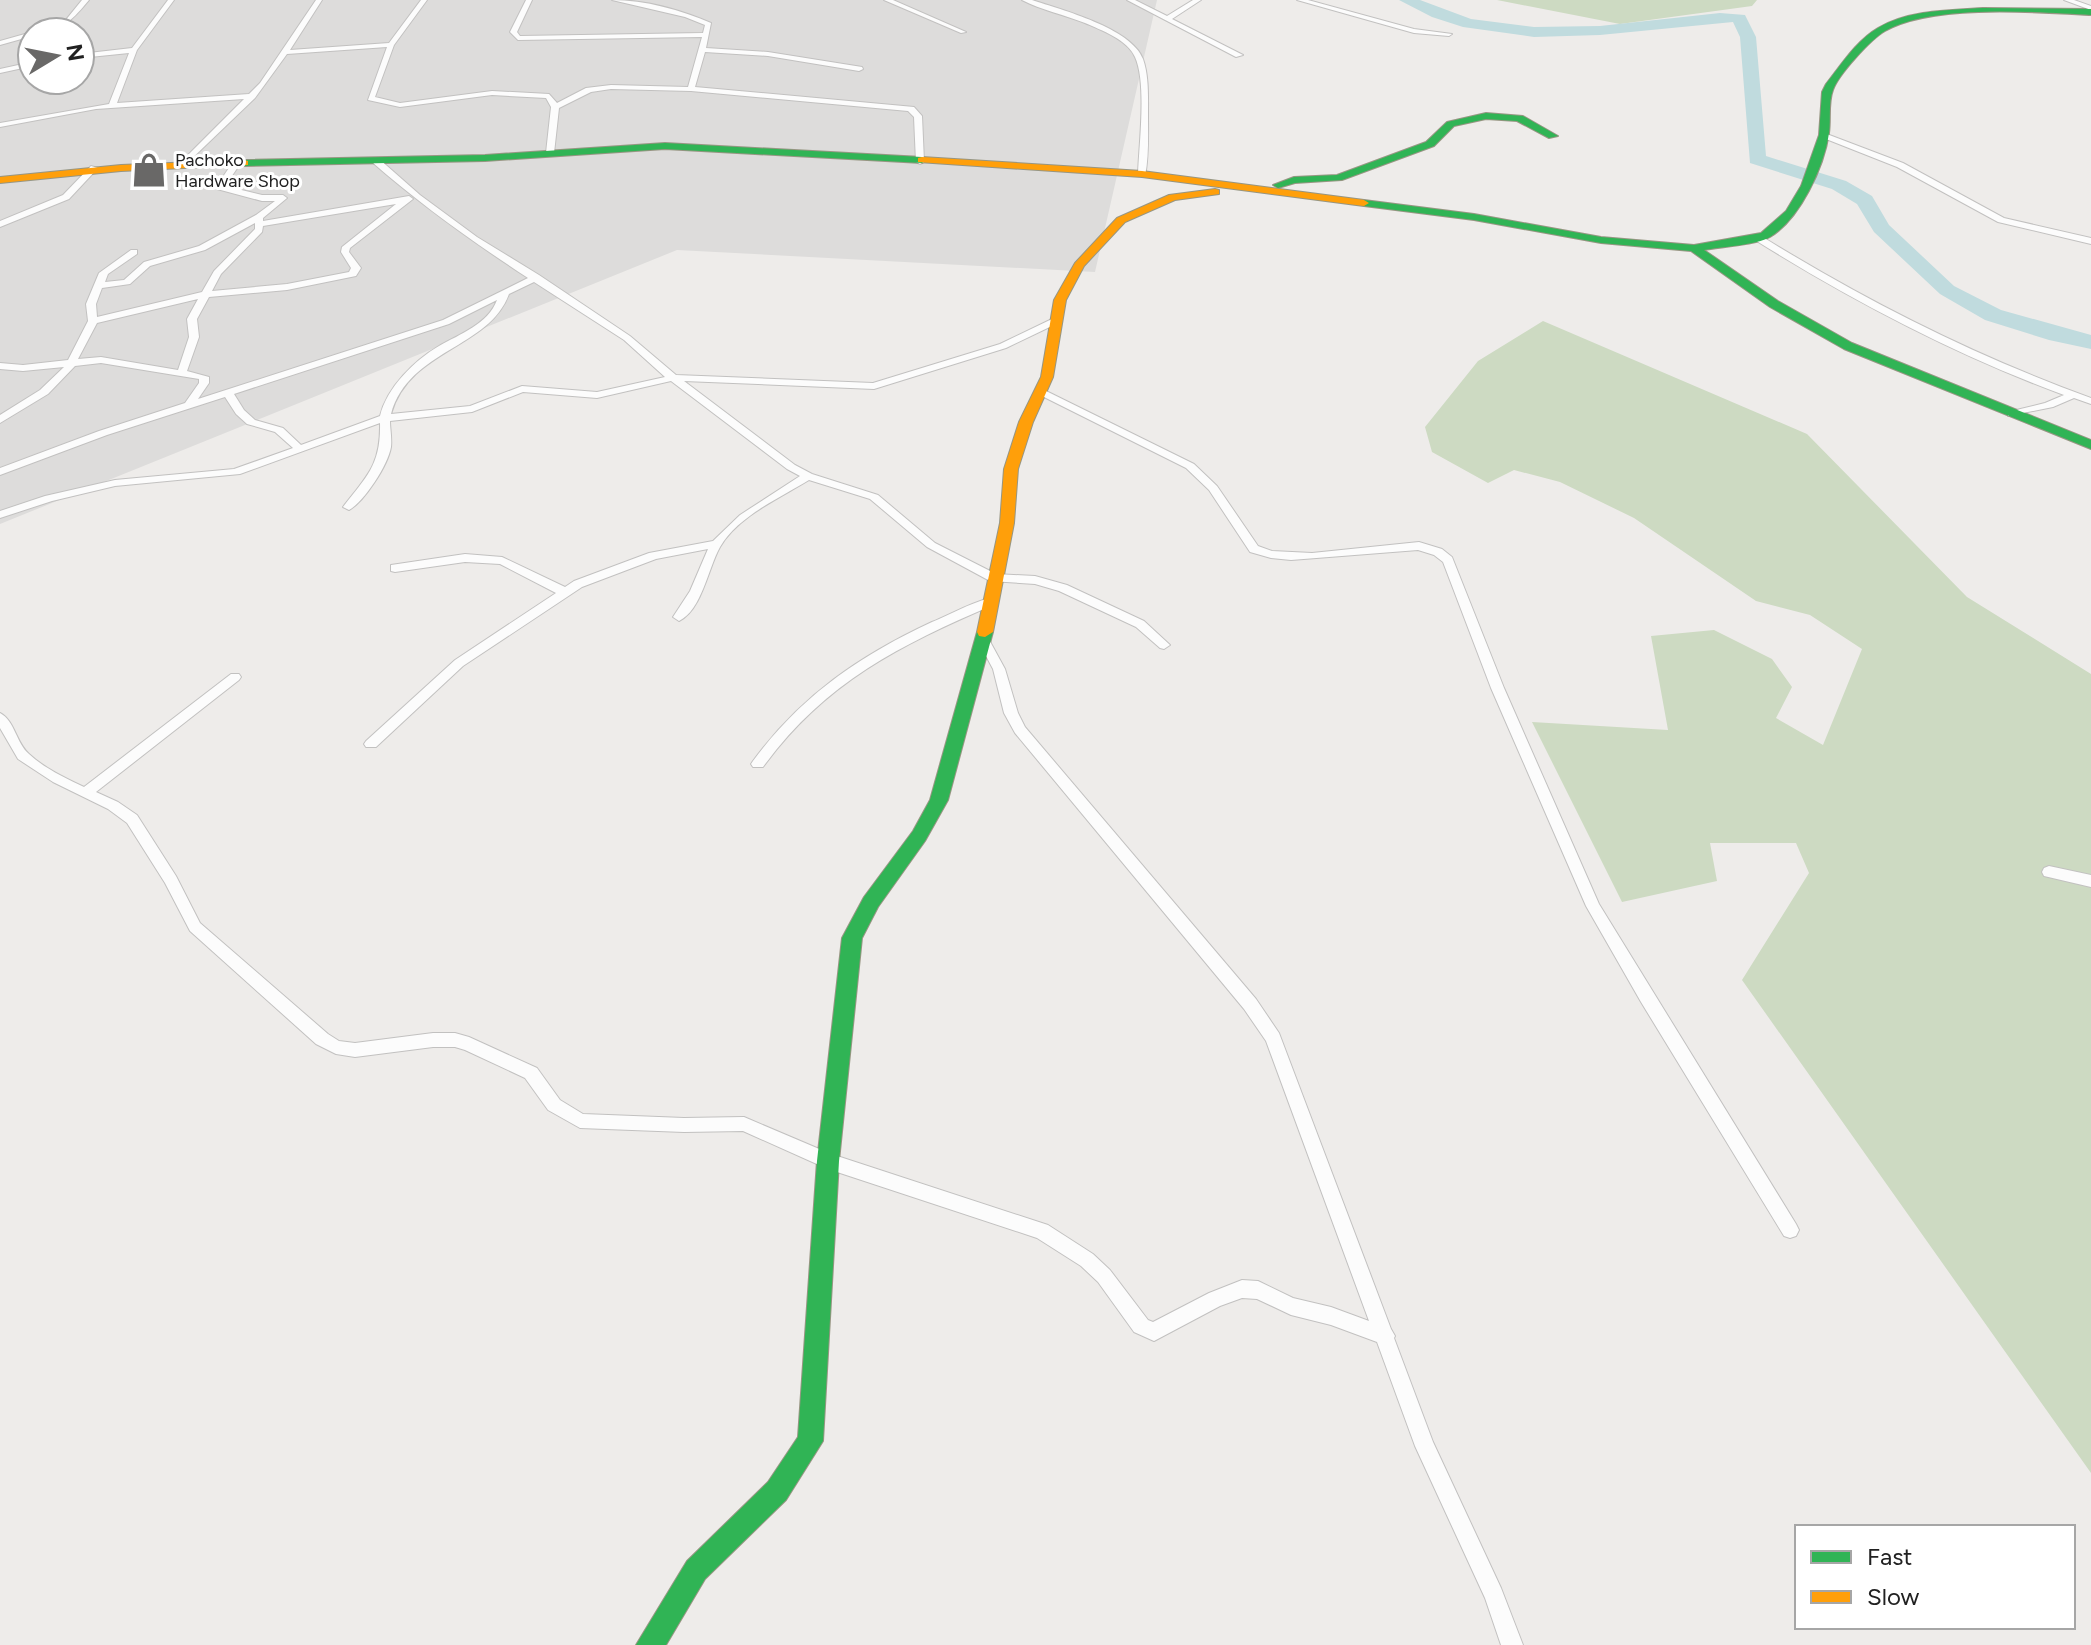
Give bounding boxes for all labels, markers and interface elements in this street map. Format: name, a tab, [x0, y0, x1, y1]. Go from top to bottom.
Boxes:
north arrow	[16, 16, 96, 96]
text: N	[60, 42, 90, 63]
place label: Pachoko Hardware Shop	[175, 149, 300, 192]
shop icon: Pachoko Hardware Shop	[130, 151, 168, 189]
legend	[1795, 1525, 2075, 1629]
text: Fast	[1867, 1542, 1912, 1571]
text: Slow	[1867, 1582, 1920, 1611]

